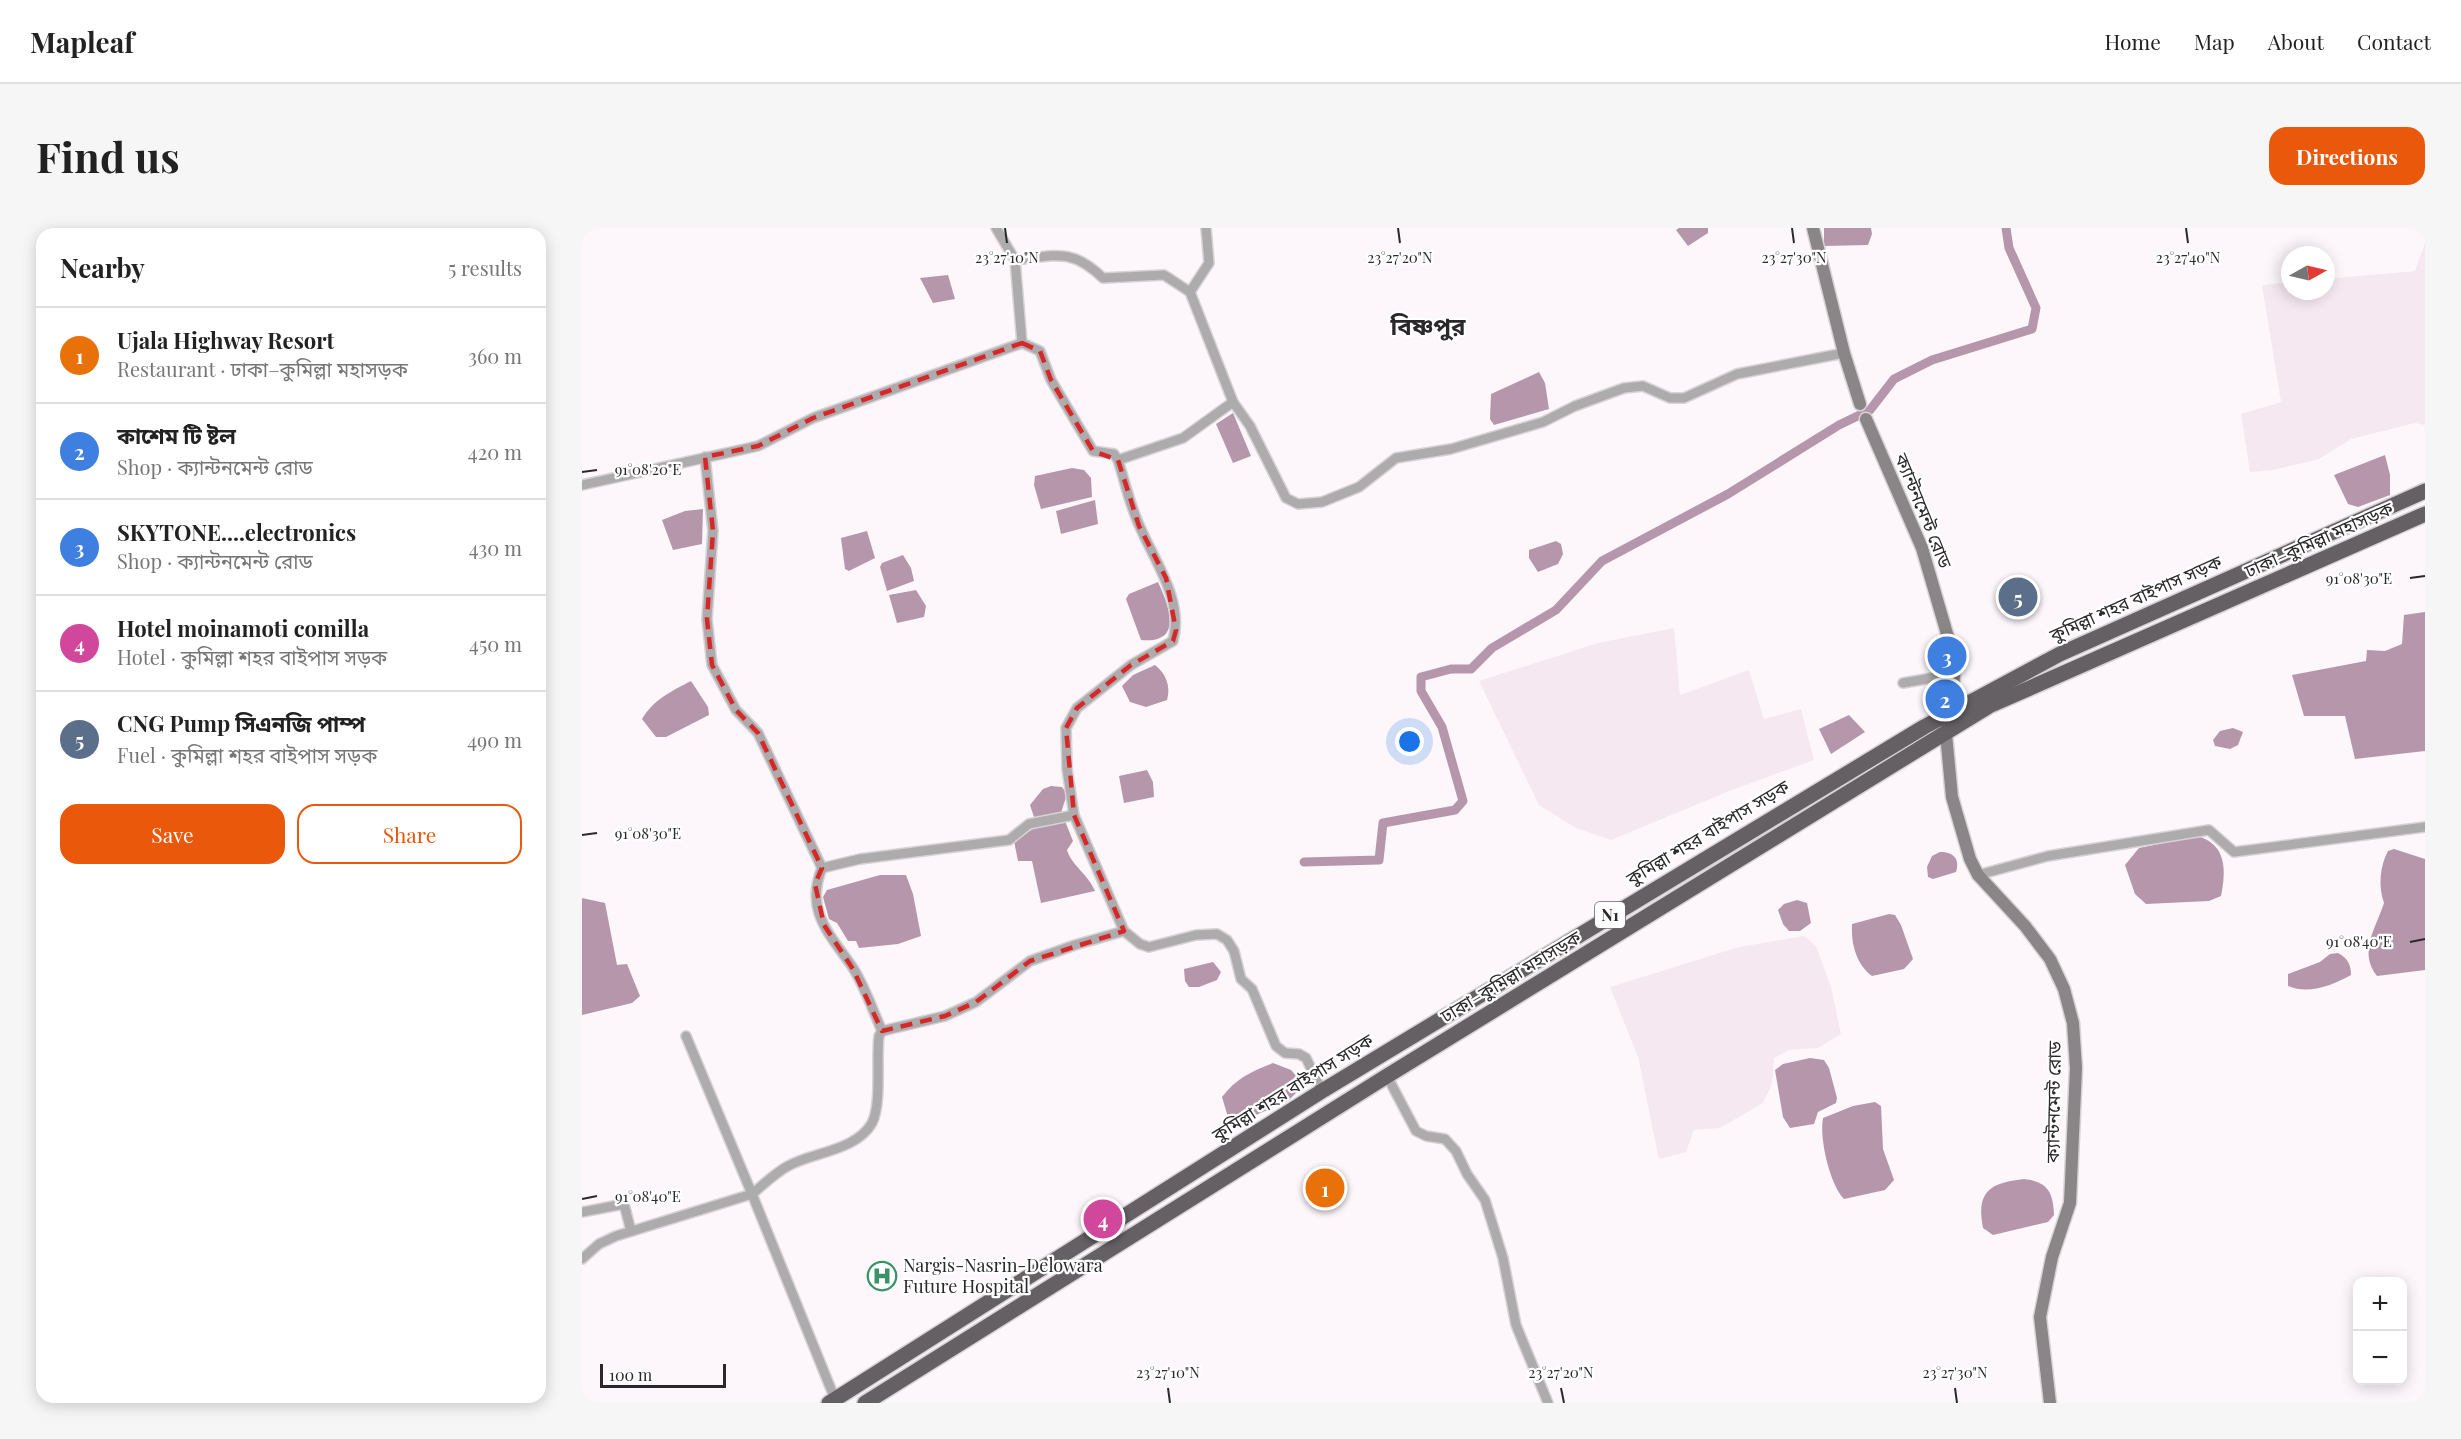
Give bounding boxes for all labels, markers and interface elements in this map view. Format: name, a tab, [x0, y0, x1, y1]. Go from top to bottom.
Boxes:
text: Mapleaf	[30, 23, 134, 60]
text: Home	[2105, 27, 2161, 55]
text: Map	[2194, 27, 2235, 55]
text: About	[2268, 27, 2324, 55]
text: Contact	[2357, 27, 2431, 55]
button: Directions	[2269, 127, 2425, 185]
text: Find us	[36, 128, 180, 184]
north arrow	[2281, 246, 2335, 300]
text: 23°27'10"N	[975, 247, 1039, 267]
text: 23°27'20"N	[1367, 247, 1433, 267]
text: 23°27'30"N	[1762, 247, 1827, 267]
text: 23°27'40"N	[2156, 247, 2221, 267]
text: Nearby	[60, 250, 145, 285]
text: 5 results	[448, 254, 522, 281]
district label: বিষ্ণপুর	[1390, 309, 1466, 341]
text: Ujala Highway Resort	[117, 325, 334, 355]
text: 1	[76, 342, 83, 369]
text: 360 m	[468, 342, 522, 369]
text: Restaurant · ঢাকা–কুমিল্লা মহাসড়ক	[117, 355, 408, 382]
text: কাশেম টি ষ্টল	[117, 420, 236, 450]
text: 2	[74, 438, 85, 465]
text: 420 m	[468, 438, 522, 465]
street label: ক্যান্টনমেন্ট রোড	[1890, 449, 1958, 572]
text: Shop · ক্যান্টনমেন্ট রোড	[117, 453, 313, 480]
text: 91°08'20"E	[615, 459, 681, 479]
street label: ঢাকা–কুমিল্লা মহাসড়ক	[2240, 495, 2397, 583]
text: SKYTONE....electronics	[117, 517, 356, 547]
text: 3	[75, 534, 84, 561]
text: 430 m	[469, 534, 522, 561]
text: Shop · ক্যান্টনমেন্ট রোড	[117, 547, 313, 574]
street label: কুমিল্লা শহর বাইপাস সড়ক	[2045, 549, 2226, 647]
text: 91°08'30"E	[2326, 568, 2392, 588]
pin: 5	[1998, 574, 2038, 620]
text: Hotel moinamoti comilla	[117, 613, 369, 643]
text: 4	[74, 630, 85, 657]
text: 450 m	[469, 630, 522, 657]
pin: 3	[1928, 634, 1966, 678]
text: Hotel · কুমিল্লা শহর বাইপাস সড়ক	[117, 643, 387, 670]
pin: 2	[1926, 676, 1964, 722]
text: CNG Pump সিএনজি পাম্প	[117, 708, 365, 738]
text: 5	[75, 726, 84, 753]
text: 490 m	[467, 726, 522, 753]
your location	[1395, 727, 1424, 756]
text: Fuel · কুমিল্লা শহর বাইপাস সড়ক	[117, 741, 377, 768]
street label: কুমিল্লা শহর বাইপাস সড়ক	[1621, 774, 1794, 891]
button: Save	[60, 804, 285, 864]
button: Share	[297, 804, 522, 864]
text: 91°08'30"E	[615, 823, 681, 843]
road number: N1	[1595, 902, 1625, 928]
street label: ঢাকা–কুমিল্লা মহাসড়ক	[1435, 924, 1586, 1028]
text: 91°08'40"E	[2326, 931, 2392, 951]
street label: কুমিল্লা শহর বাইপাস সড়ক	[1207, 1028, 1378, 1147]
street label: ক্যান্টনমেন্ট রোড	[2040, 1041, 2066, 1164]
pin: 1	[1306, 1166, 1344, 1210]
text: 91°08'40"E	[615, 1186, 681, 1206]
pin: 4	[1084, 1196, 1122, 1242]
place label: Nargis-Nasrin-Delowara Future Hospital	[903, 1253, 1103, 1298]
hospital icon: Nargis-Nasrin-Delowara Future Hospital	[866, 1260, 898, 1292]
map controls	[2353, 1277, 2407, 1385]
button: +	[2353, 1277, 2407, 1331]
button: −	[2353, 1331, 2407, 1385]
scale bar	[600, 1361, 726, 1388]
text: 23°27'10"N	[1136, 1362, 1200, 1382]
text: 23°27'20"N	[1528, 1362, 1594, 1382]
text: 23°27'30"N	[1923, 1362, 1988, 1382]
text: 100 m	[609, 1364, 652, 1385]

